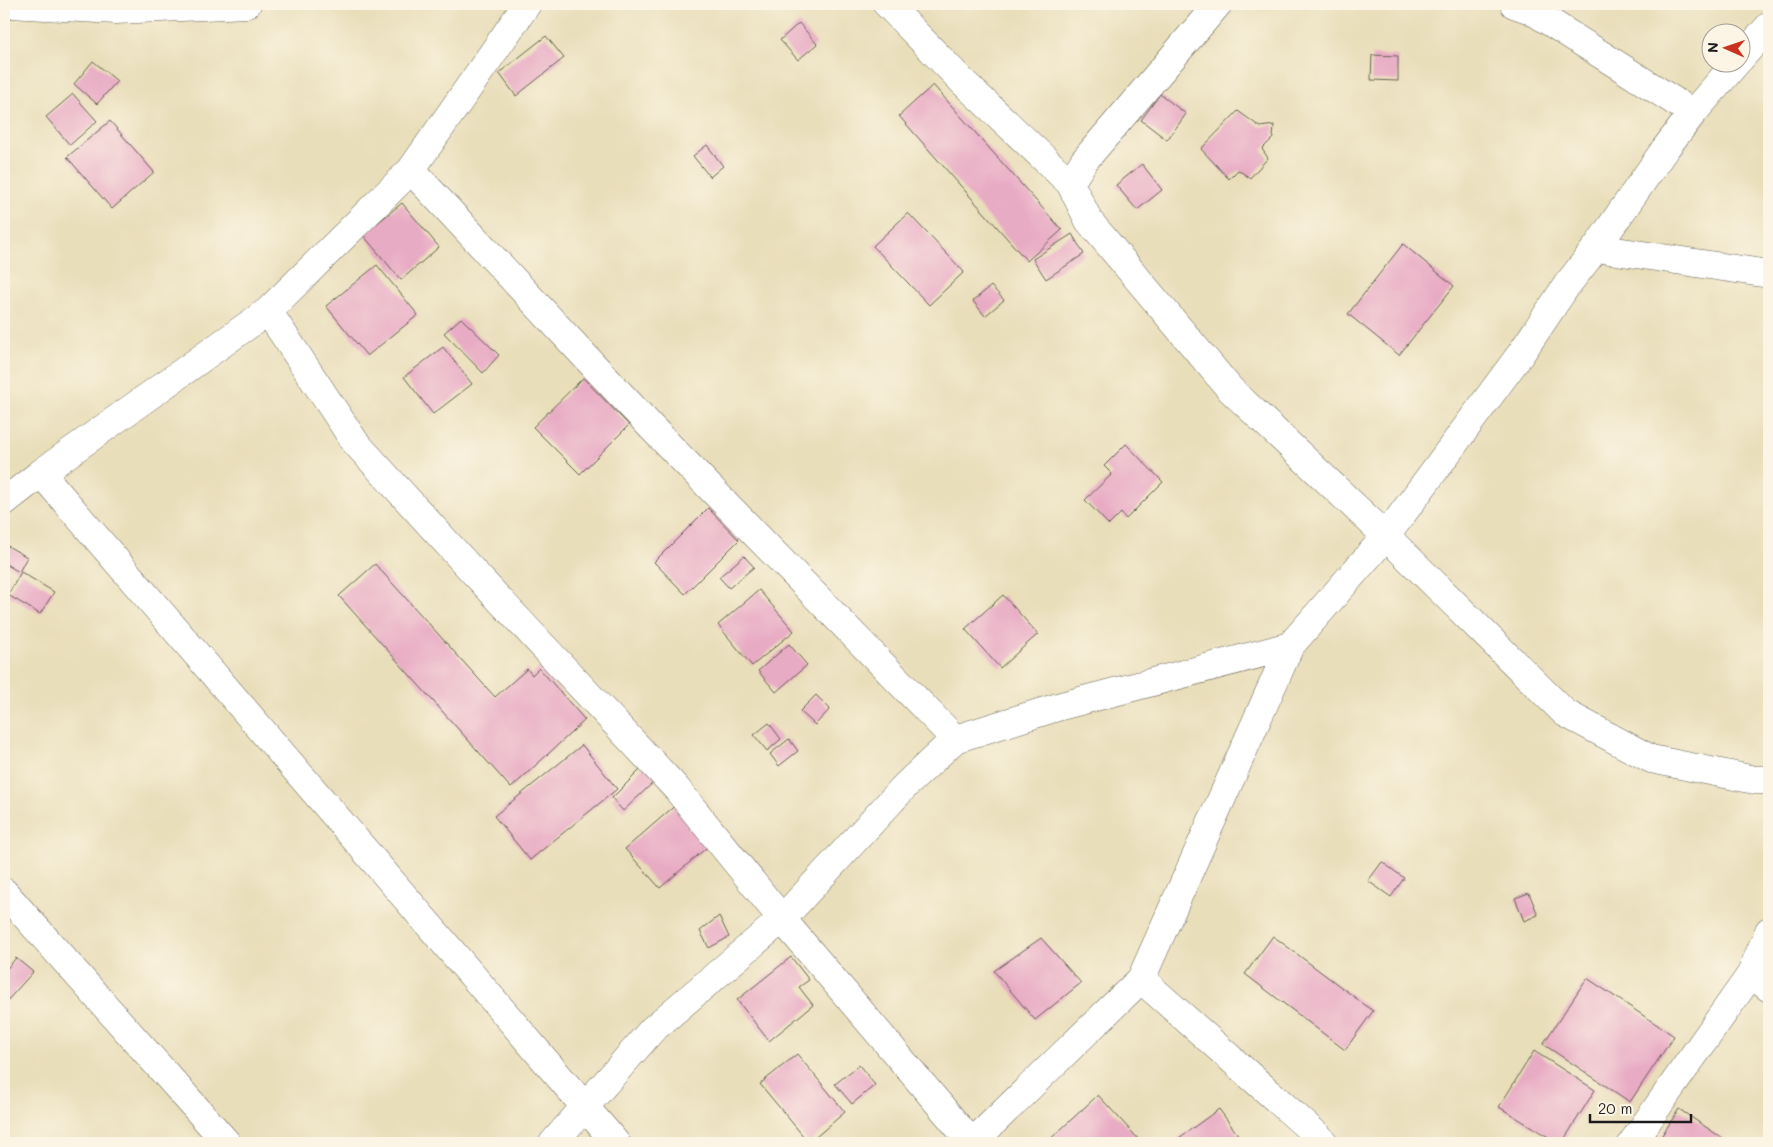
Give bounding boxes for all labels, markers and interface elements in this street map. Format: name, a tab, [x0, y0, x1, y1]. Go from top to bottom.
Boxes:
north arrow	[1700, 22, 1750, 72]
text: N	[1703, 42, 1722, 53]
scale bar	[1590, 1092, 1692, 1124]
text: 20 m	[1598, 1098, 1632, 1118]

